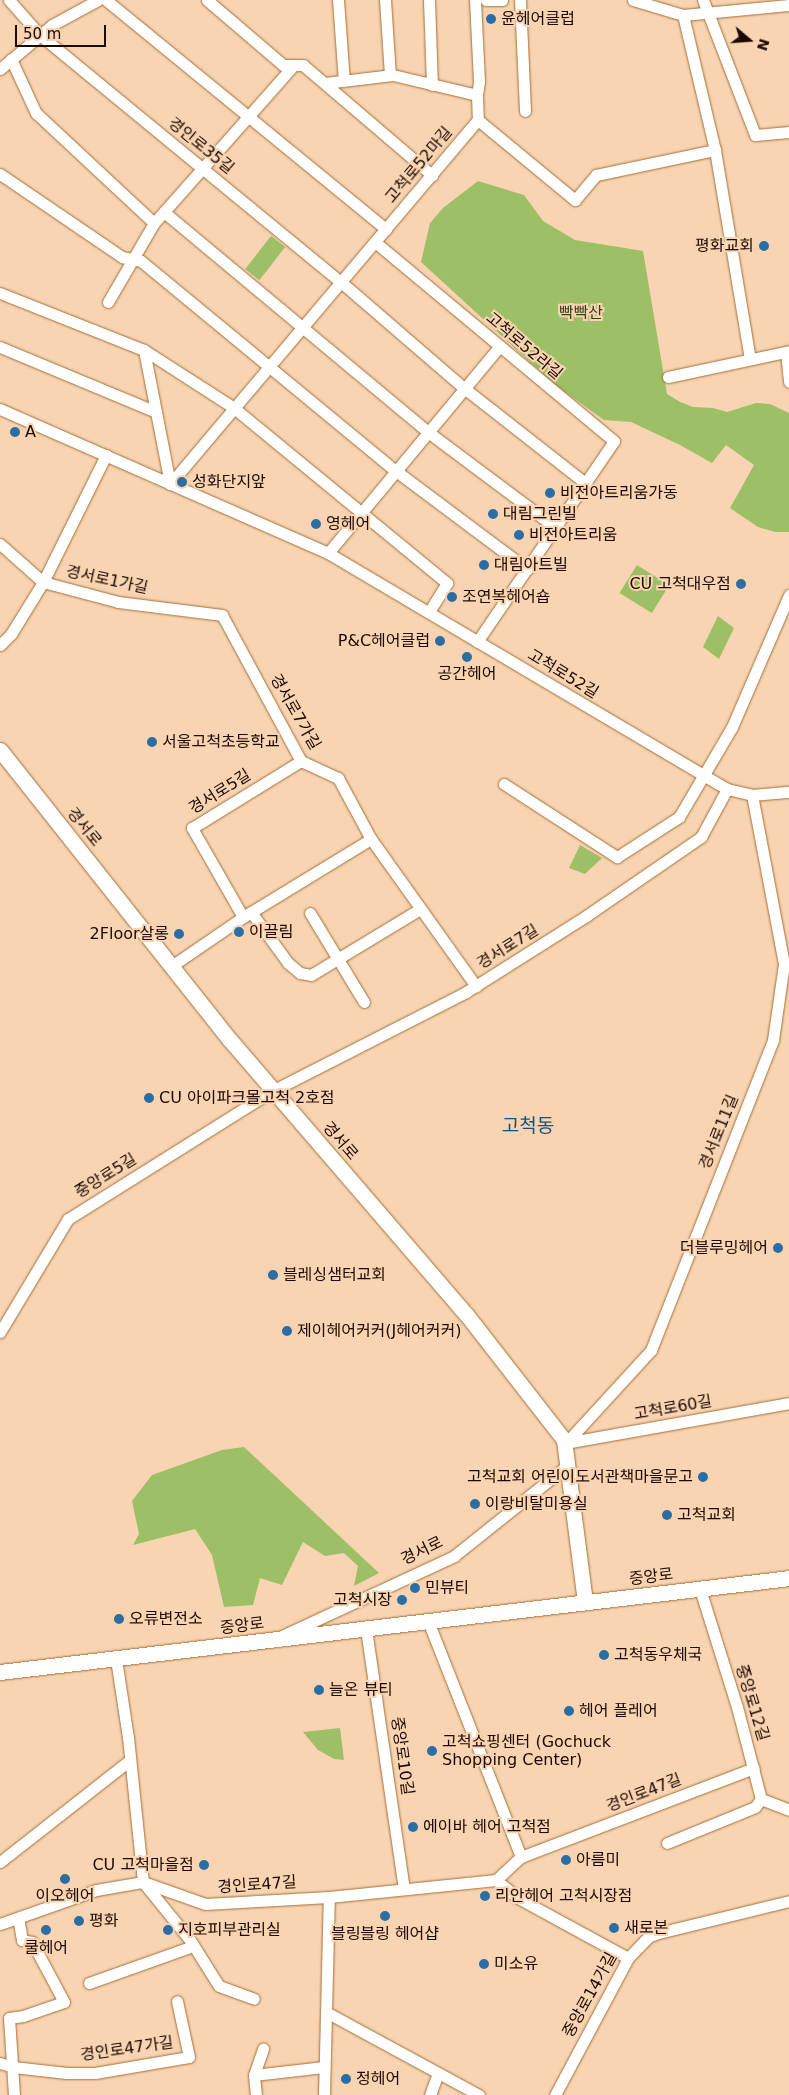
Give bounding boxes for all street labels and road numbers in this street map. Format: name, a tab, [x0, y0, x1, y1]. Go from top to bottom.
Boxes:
street label: 경인로35길	[164, 114, 238, 178]
street label: 고척로52마길	[381, 123, 457, 207]
street label: 고척로52라길	[482, 308, 566, 384]
street label: 경서로1가길	[64, 562, 150, 598]
street label: 고척로52길	[524, 645, 602, 703]
street label: 경서로7가길	[266, 671, 324, 753]
street label: 경서로5길	[186, 766, 254, 818]
street label: 경서로	[63, 804, 105, 850]
street label: 경서로7길	[474, 921, 542, 973]
street label: 경서로11길	[695, 1092, 743, 1172]
street label: 경서로	[318, 1118, 362, 1164]
street label: 중앙로5길	[72, 1150, 140, 1202]
street label: 고척로60길	[632, 1392, 714, 1424]
street label: 경서로	[398, 1533, 446, 1569]
street label: 중앙로	[628, 1565, 674, 1589]
street label: 중앙로	[219, 1614, 265, 1638]
street label: 중앙로12길	[731, 1662, 773, 1744]
street label: 중앙로10길	[387, 1715, 417, 1797]
street label: 경인로47길	[604, 1770, 684, 1816]
street label: 경인로47길	[217, 1873, 297, 1897]
street label: 중앙로14가길	[559, 1949, 621, 2041]
street label: 경인로47가길	[79, 2033, 175, 2065]

